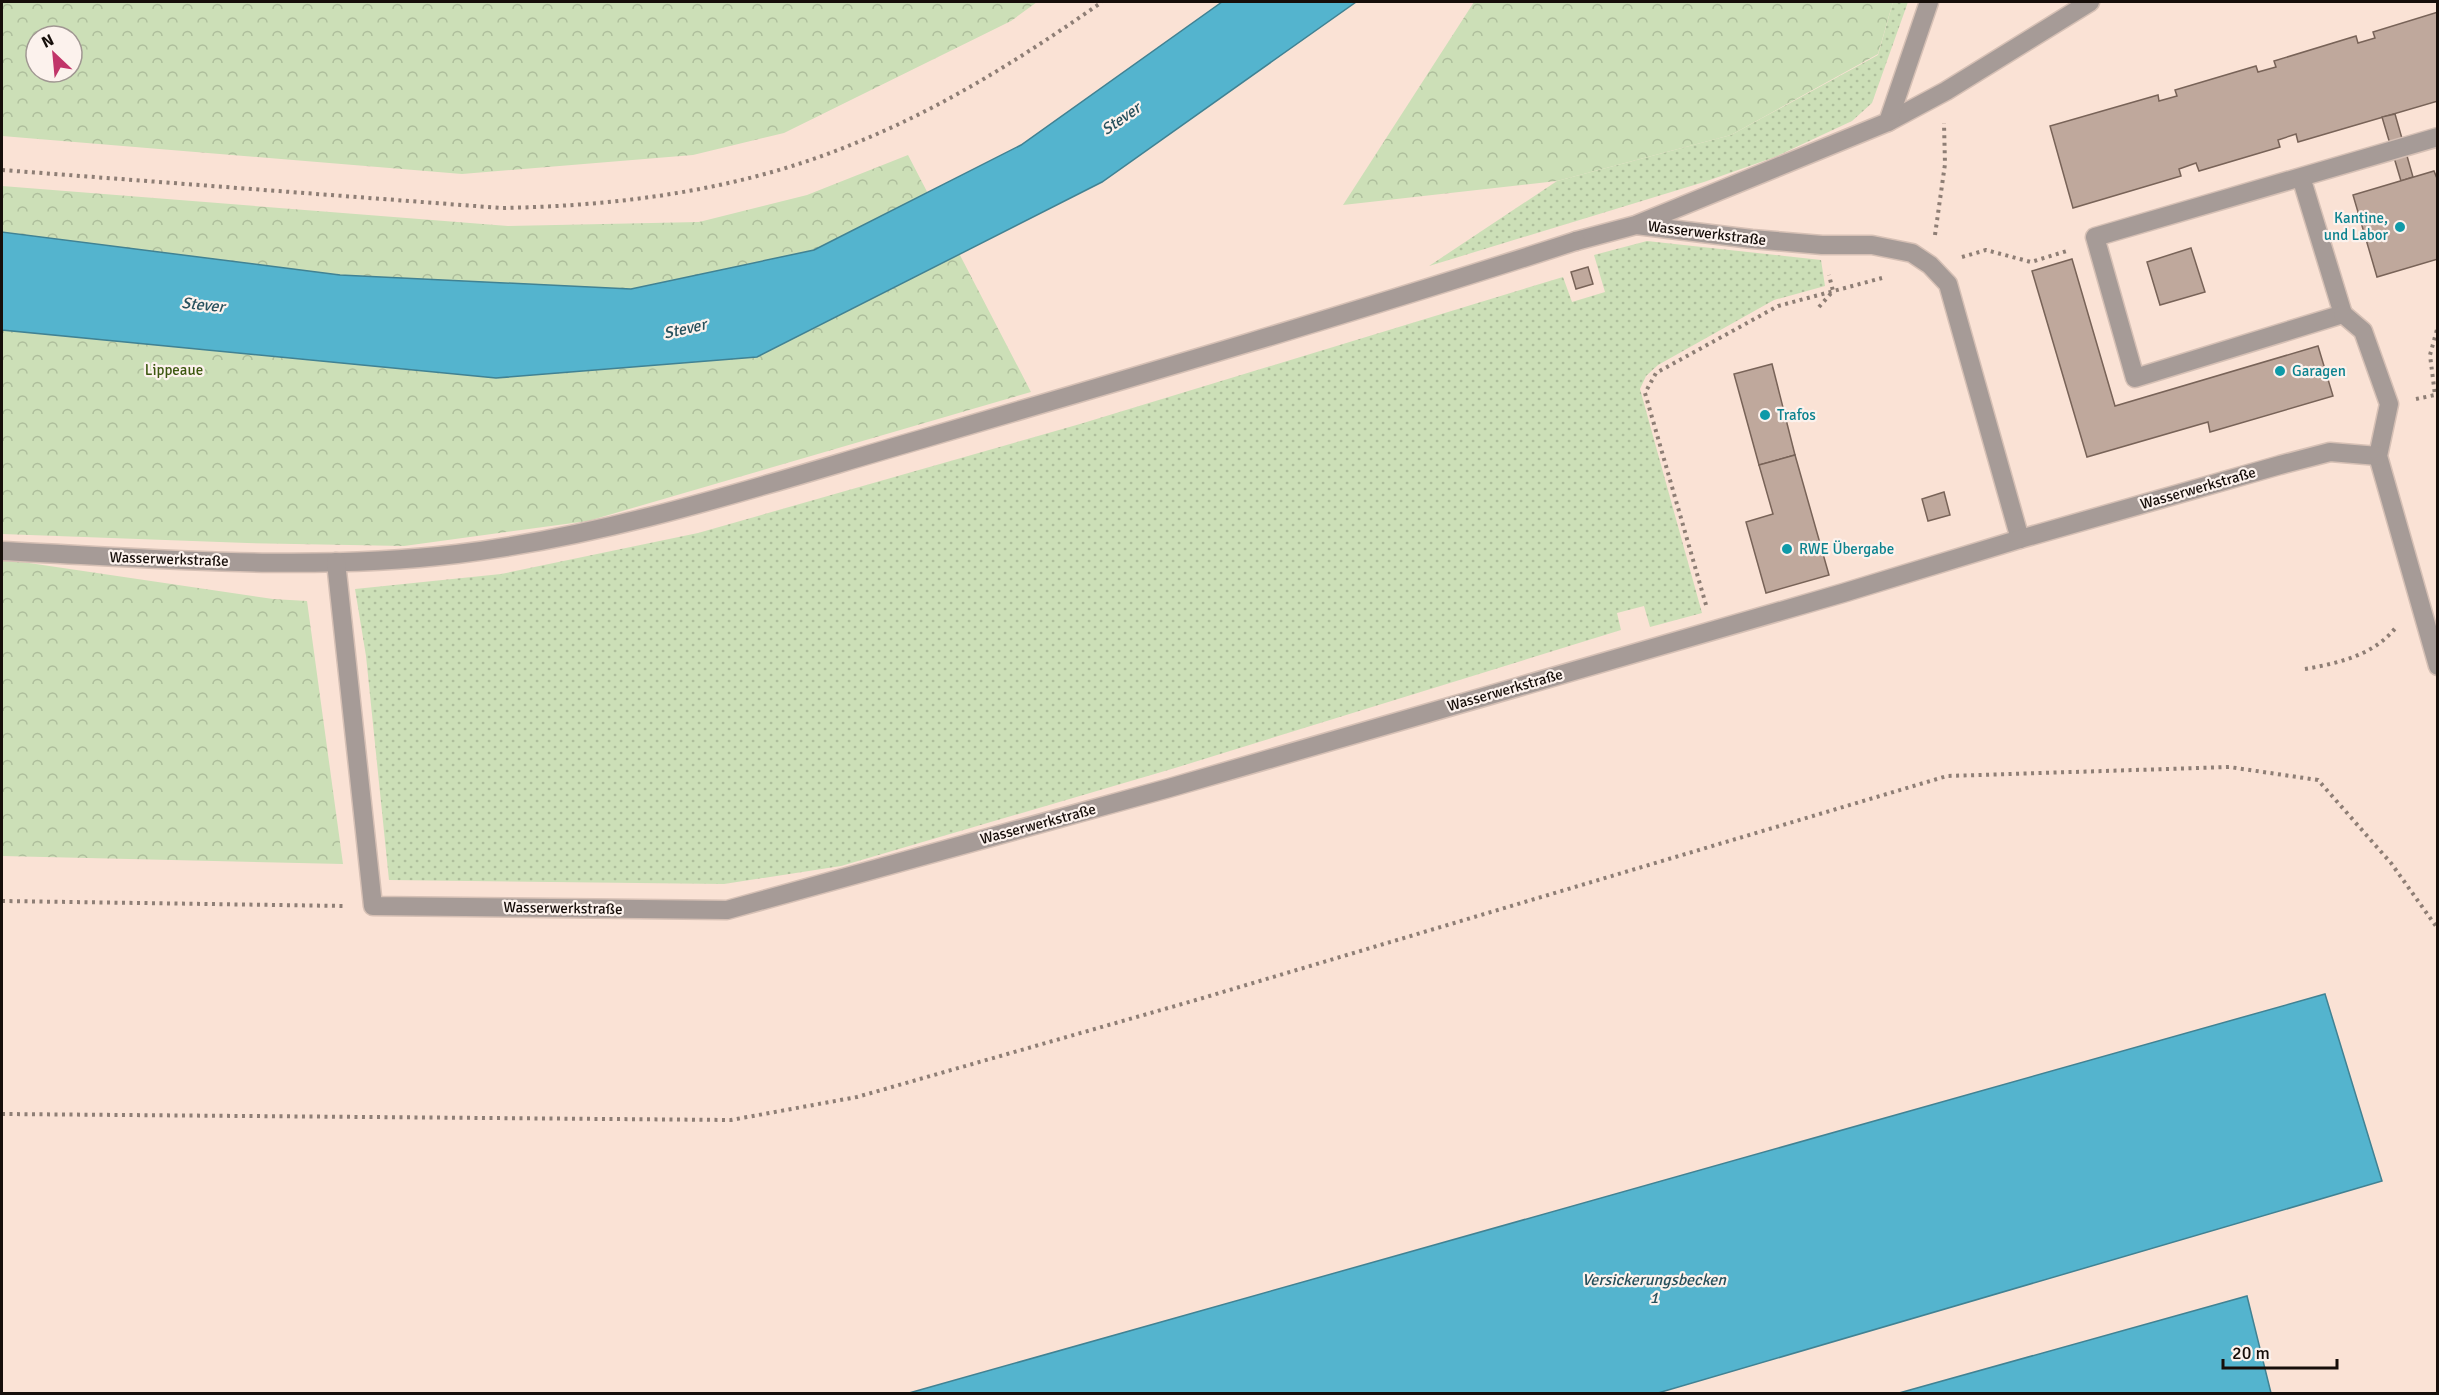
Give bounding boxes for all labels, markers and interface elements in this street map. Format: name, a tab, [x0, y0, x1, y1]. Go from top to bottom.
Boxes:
north arrow	[24, 24, 84, 84]
text: N	[38, 30, 57, 53]
water label: Stever	[1098, 97, 1146, 140]
place label: Kantine, und Labor	[2324, 209, 2388, 244]
street label: Wasserwerkstraße	[1647, 217, 1767, 249]
marker: Kantine, und Labor	[2393, 220, 2407, 234]
water label: Stever	[181, 293, 228, 317]
water label: Stever	[662, 314, 710, 344]
park label: Lippeaue	[145, 361, 203, 379]
place label: Garagen	[2292, 362, 2346, 380]
marker: Garagen	[2273, 364, 2287, 378]
place label: Trafos	[1777, 406, 1816, 424]
marker: Trafos	[1758, 408, 1772, 422]
street label: Wasserwerkstraße	[2138, 463, 2258, 513]
place label: RWE Übergabe	[1799, 540, 1894, 558]
marker: RWE Übergabe	[1780, 542, 1794, 556]
street label: Wasserwerkstraße	[109, 548, 229, 570]
street label: Wasserwerkstraße	[1445, 665, 1565, 715]
street label: Wasserwerkstraße	[978, 800, 1098, 848]
street label: Wasserwerkstraße	[503, 898, 623, 918]
water label: Versickerungsbecken 1	[1582, 1270, 1727, 1308]
scale bar	[2223, 1332, 2337, 1370]
text: 20 m	[2232, 1342, 2270, 1364]

